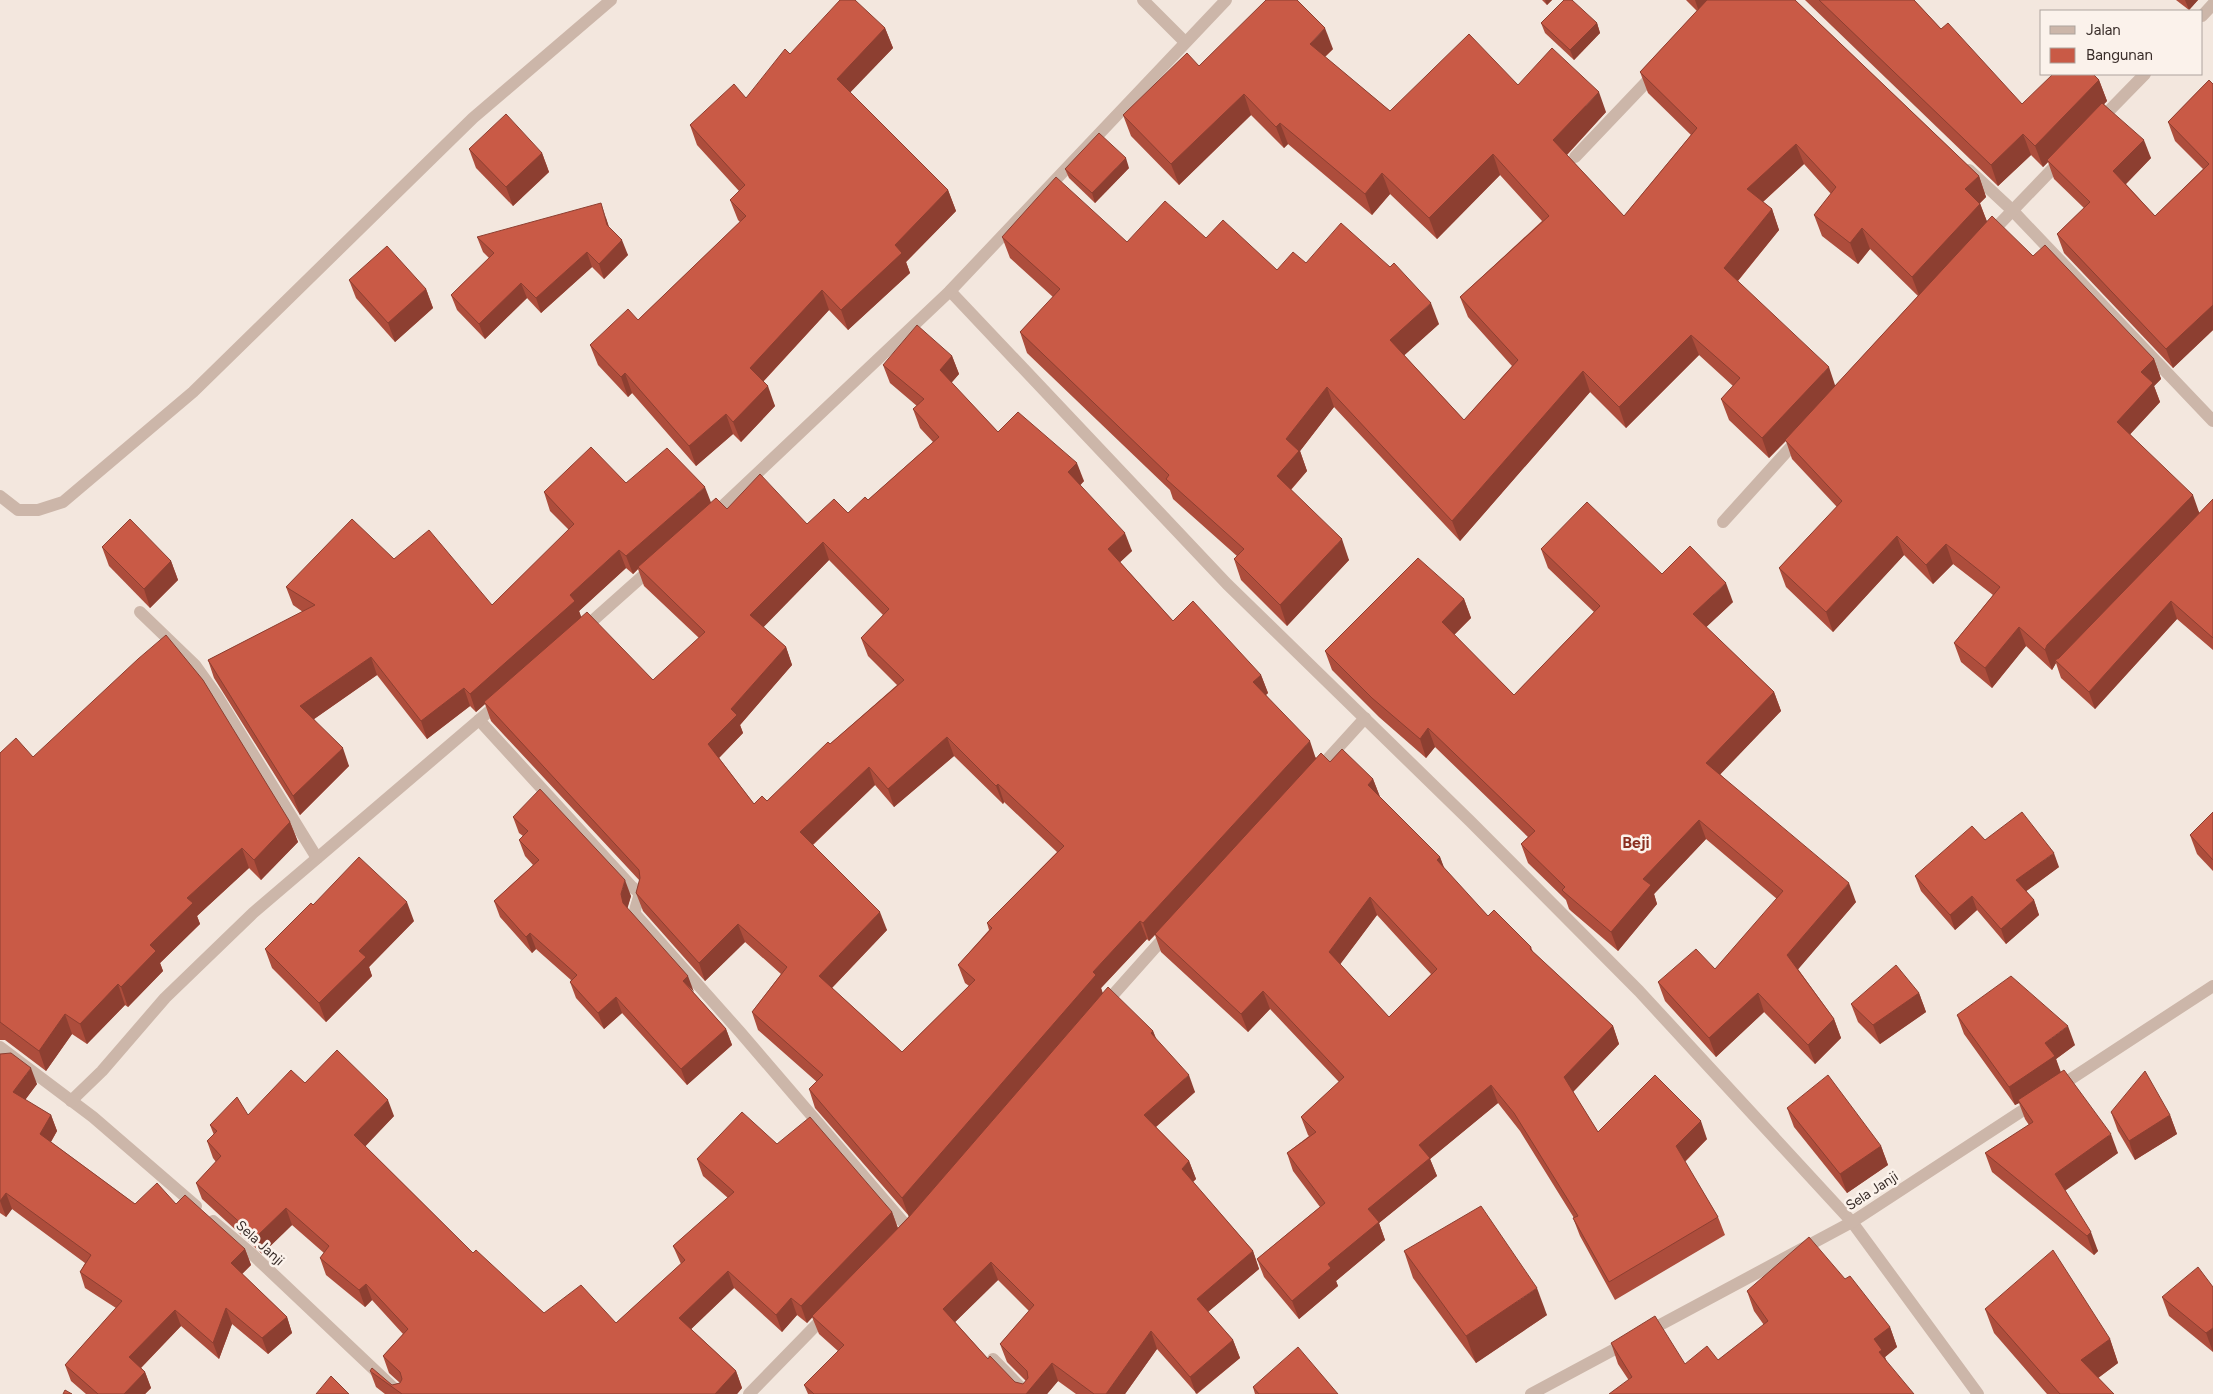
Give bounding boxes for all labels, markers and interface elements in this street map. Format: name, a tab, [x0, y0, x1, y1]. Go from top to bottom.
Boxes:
legend	[2040, 10, 2203, 75]
text: Jalan	[2086, 21, 2121, 39]
text: Bangunan	[2086, 46, 2153, 64]
district label: Beji	[1622, 833, 1650, 852]
street label: Sela Janji	[1843, 1168, 1901, 1214]
street label: Sela Janji	[232, 1217, 288, 1269]

